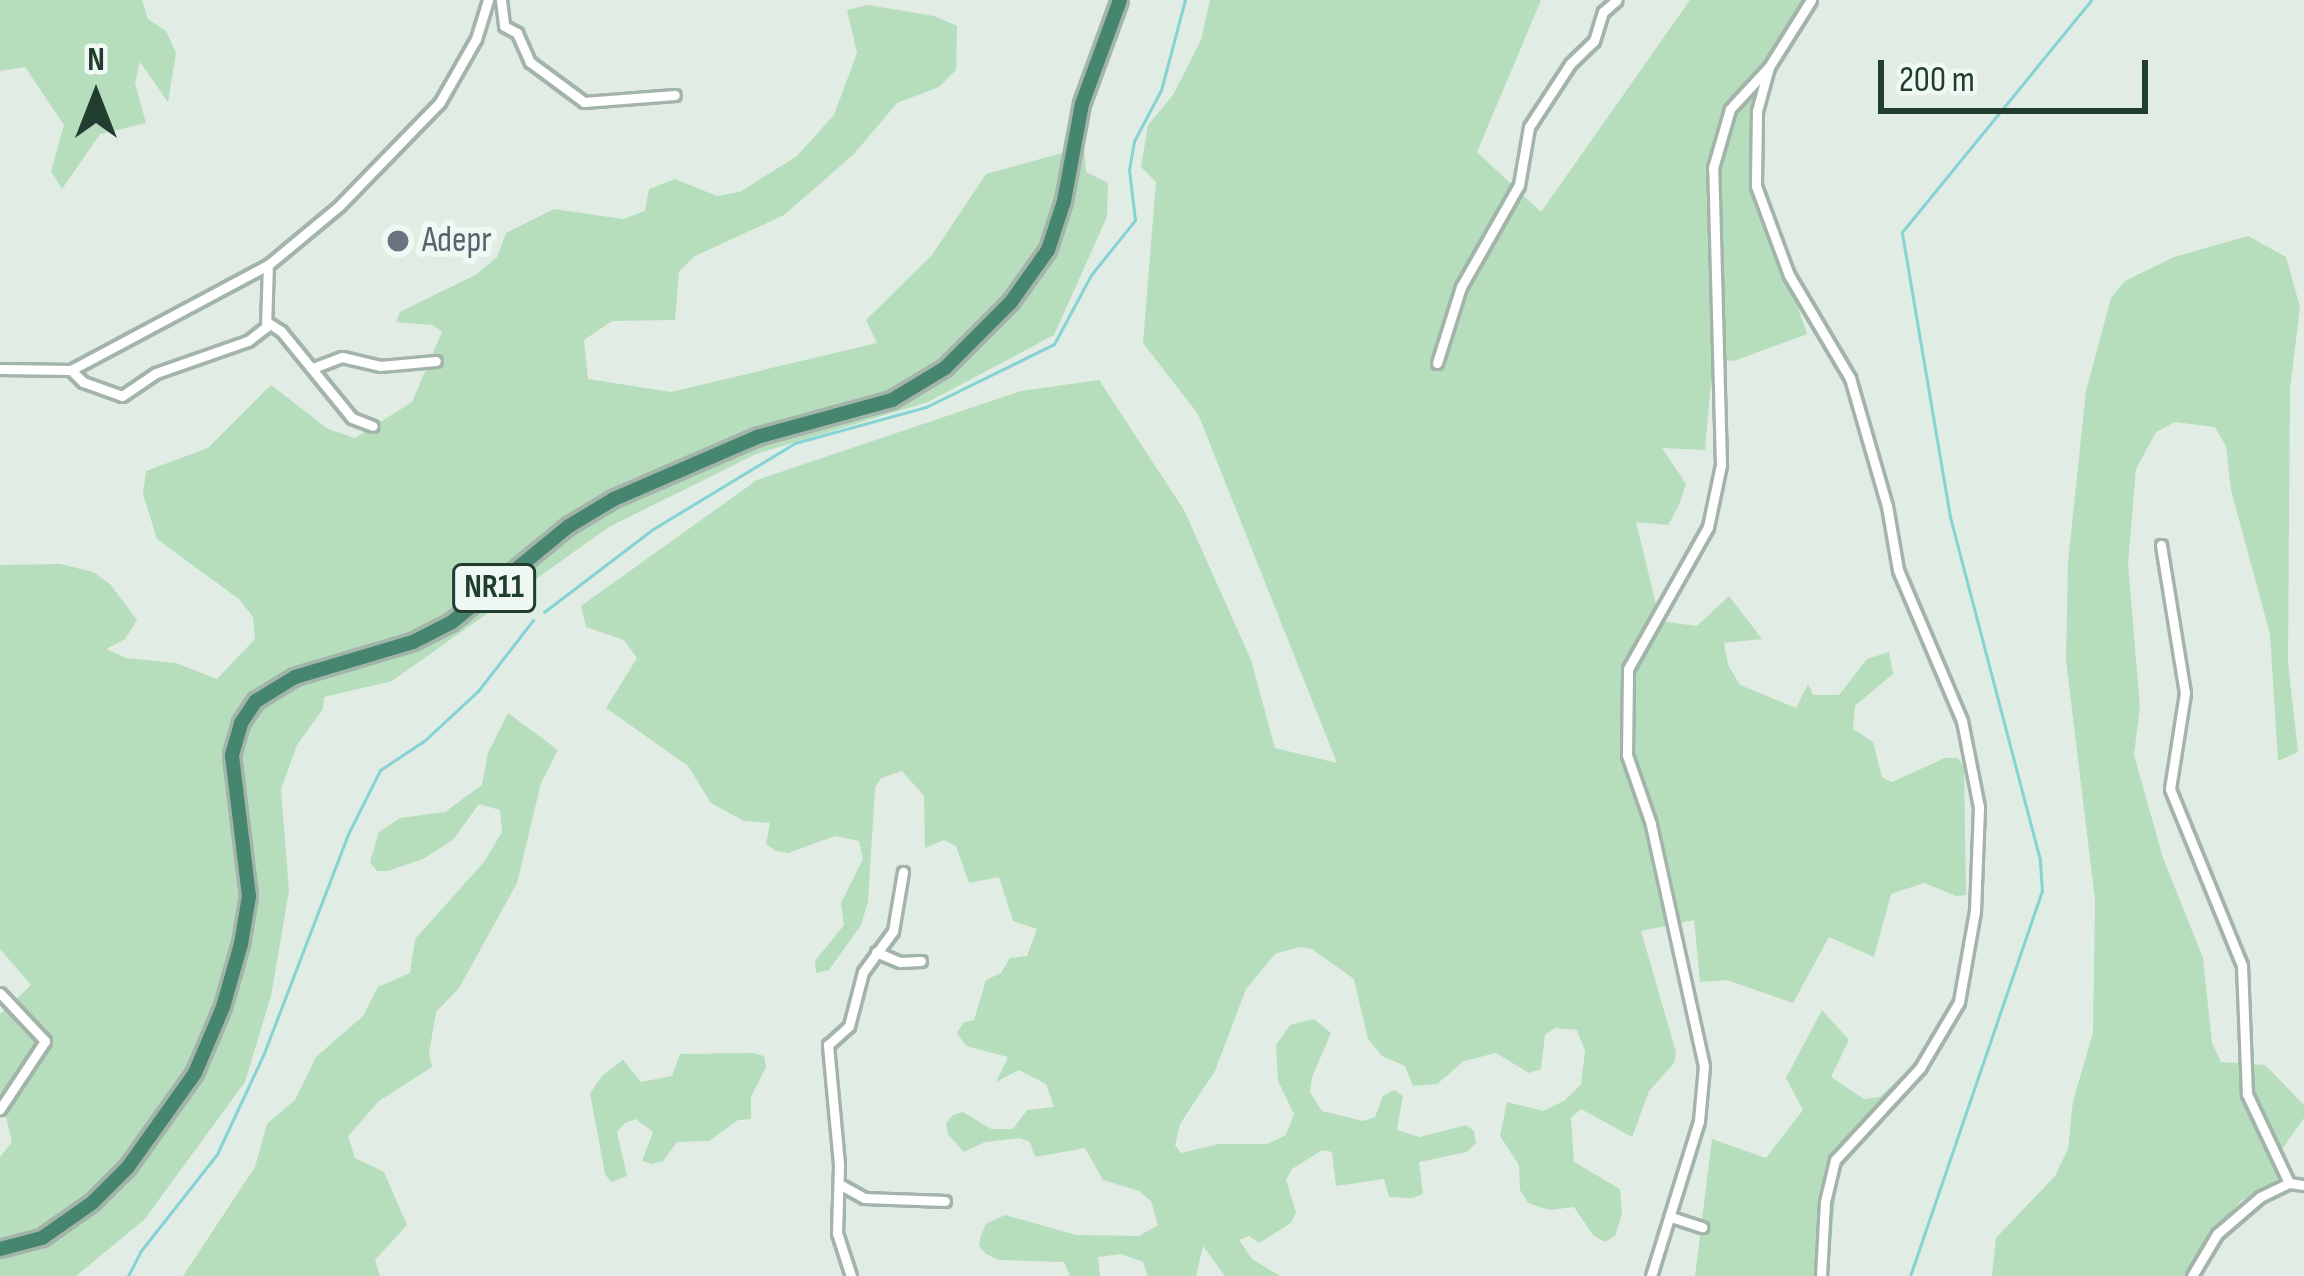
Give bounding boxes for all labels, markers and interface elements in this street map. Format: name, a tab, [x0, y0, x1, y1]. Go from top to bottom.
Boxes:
north arrow	[36, 36, 156, 156]
scale bar	[1884, 36, 2154, 110]
text: N	[87, 40, 105, 80]
text: 200 m	[1899, 59, 1975, 102]
place label: Adepr	[422, 219, 492, 263]
marker: Adepr	[385, 228, 411, 254]
road number: NR11	[452, 561, 536, 615]

